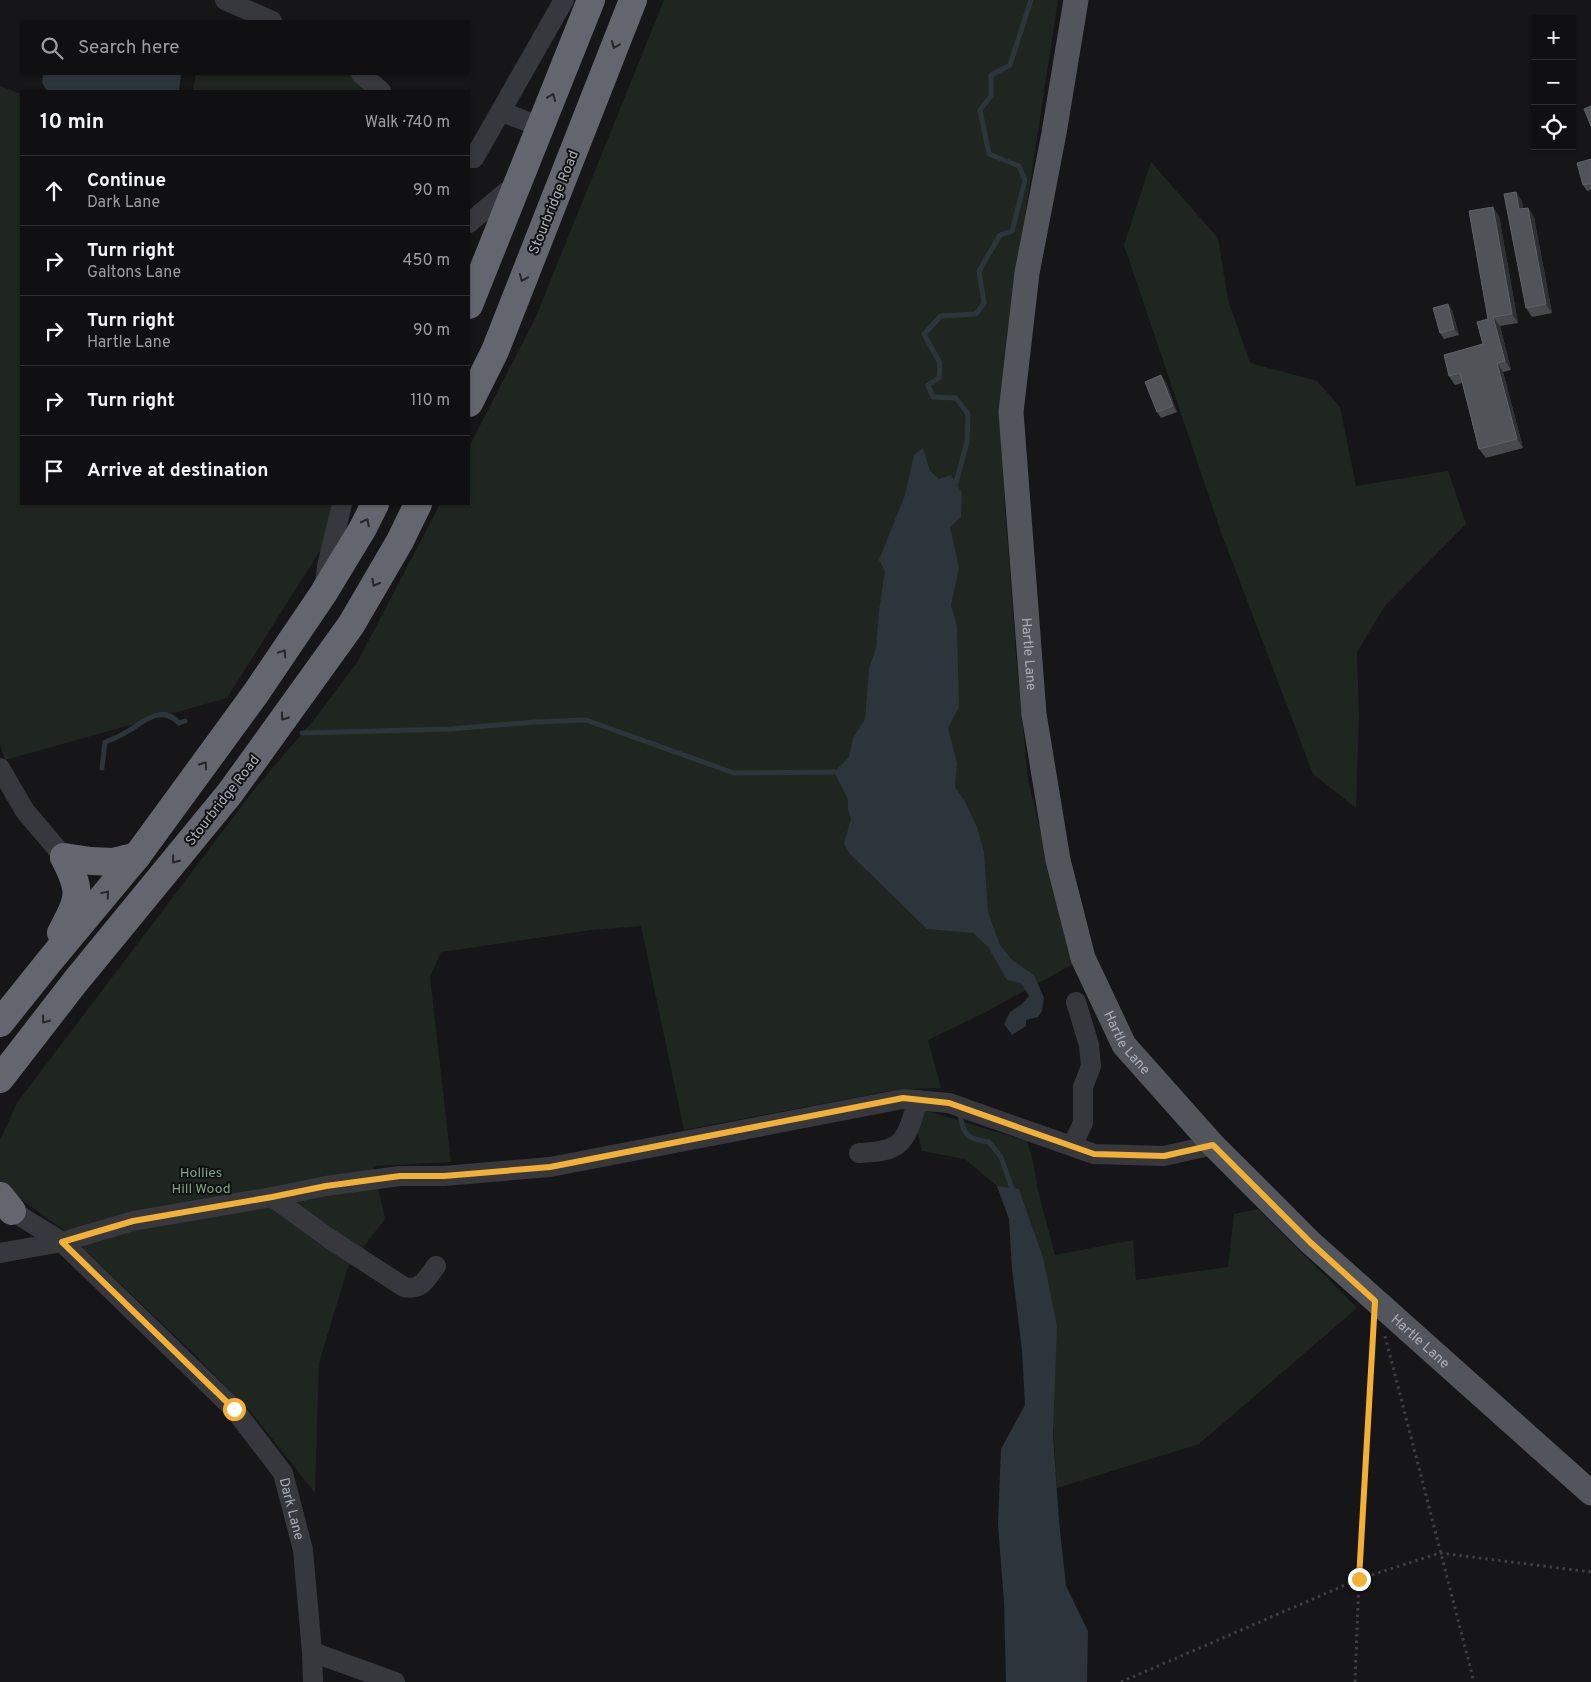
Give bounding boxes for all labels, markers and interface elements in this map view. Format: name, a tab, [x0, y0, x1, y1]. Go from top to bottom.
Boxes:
map controls	[1531, 15, 1576, 150]
button: +	[1531, 15, 1576, 60]
search box	[20, 20, 470, 75]
icon: search	[38, 34, 66, 62]
text: Search here	[78, 36, 180, 60]
one-way arrow	[611, 40, 621, 49]
button: −	[1531, 60, 1576, 105]
one-way arrow	[546, 93, 557, 102]
button: locate	[1531, 105, 1576, 150]
text: 10 min	[40, 109, 104, 136]
text: Walk · 740 m	[365, 113, 450, 133]
street label: Stourbridge Road	[526, 148, 583, 257]
text: Continue	[87, 169, 166, 193]
icon: ahead	[40, 177, 68, 205]
text: 90 m	[413, 181, 450, 201]
text: Dark Lane	[87, 193, 160, 213]
text: Turn right	[87, 239, 175, 263]
icon: right	[40, 247, 68, 275]
text: 450 m	[403, 251, 450, 271]
text: Galtons Lane	[87, 263, 181, 283]
one-way arrow	[519, 273, 530, 282]
text: Turn right	[87, 309, 175, 333]
icon: right	[40, 317, 68, 345]
text: 90 m	[413, 321, 450, 341]
text: Hartle Lane	[87, 333, 171, 353]
icon: right	[40, 387, 68, 415]
text: Turn right	[87, 389, 175, 413]
text: 110 m	[410, 391, 450, 411]
icon: arrive	[40, 457, 68, 485]
text: Arrive at destination	[87, 459, 268, 483]
one-way arrow	[360, 518, 370, 527]
one-way arrow	[372, 577, 382, 586]
street label: Hartle Lane	[1017, 617, 1039, 691]
one-way arrow	[277, 649, 287, 658]
one-way arrow	[281, 711, 290, 721]
street label: Stourbridge Road	[183, 752, 264, 850]
one-way arrow	[198, 761, 207, 771]
one-way arrow	[172, 854, 181, 863]
one-way arrow	[100, 891, 108, 900]
street label: Hartle Lane	[1099, 1009, 1153, 1079]
one-way arrow	[43, 1014, 51, 1023]
park label: Hollies Hill Wood	[171, 1165, 231, 1198]
street label: Hartle Lane	[1387, 1311, 1453, 1373]
route start	[223, 1398, 246, 1421]
street label: Dark Lane	[275, 1476, 307, 1542]
route end	[1348, 1568, 1371, 1591]

